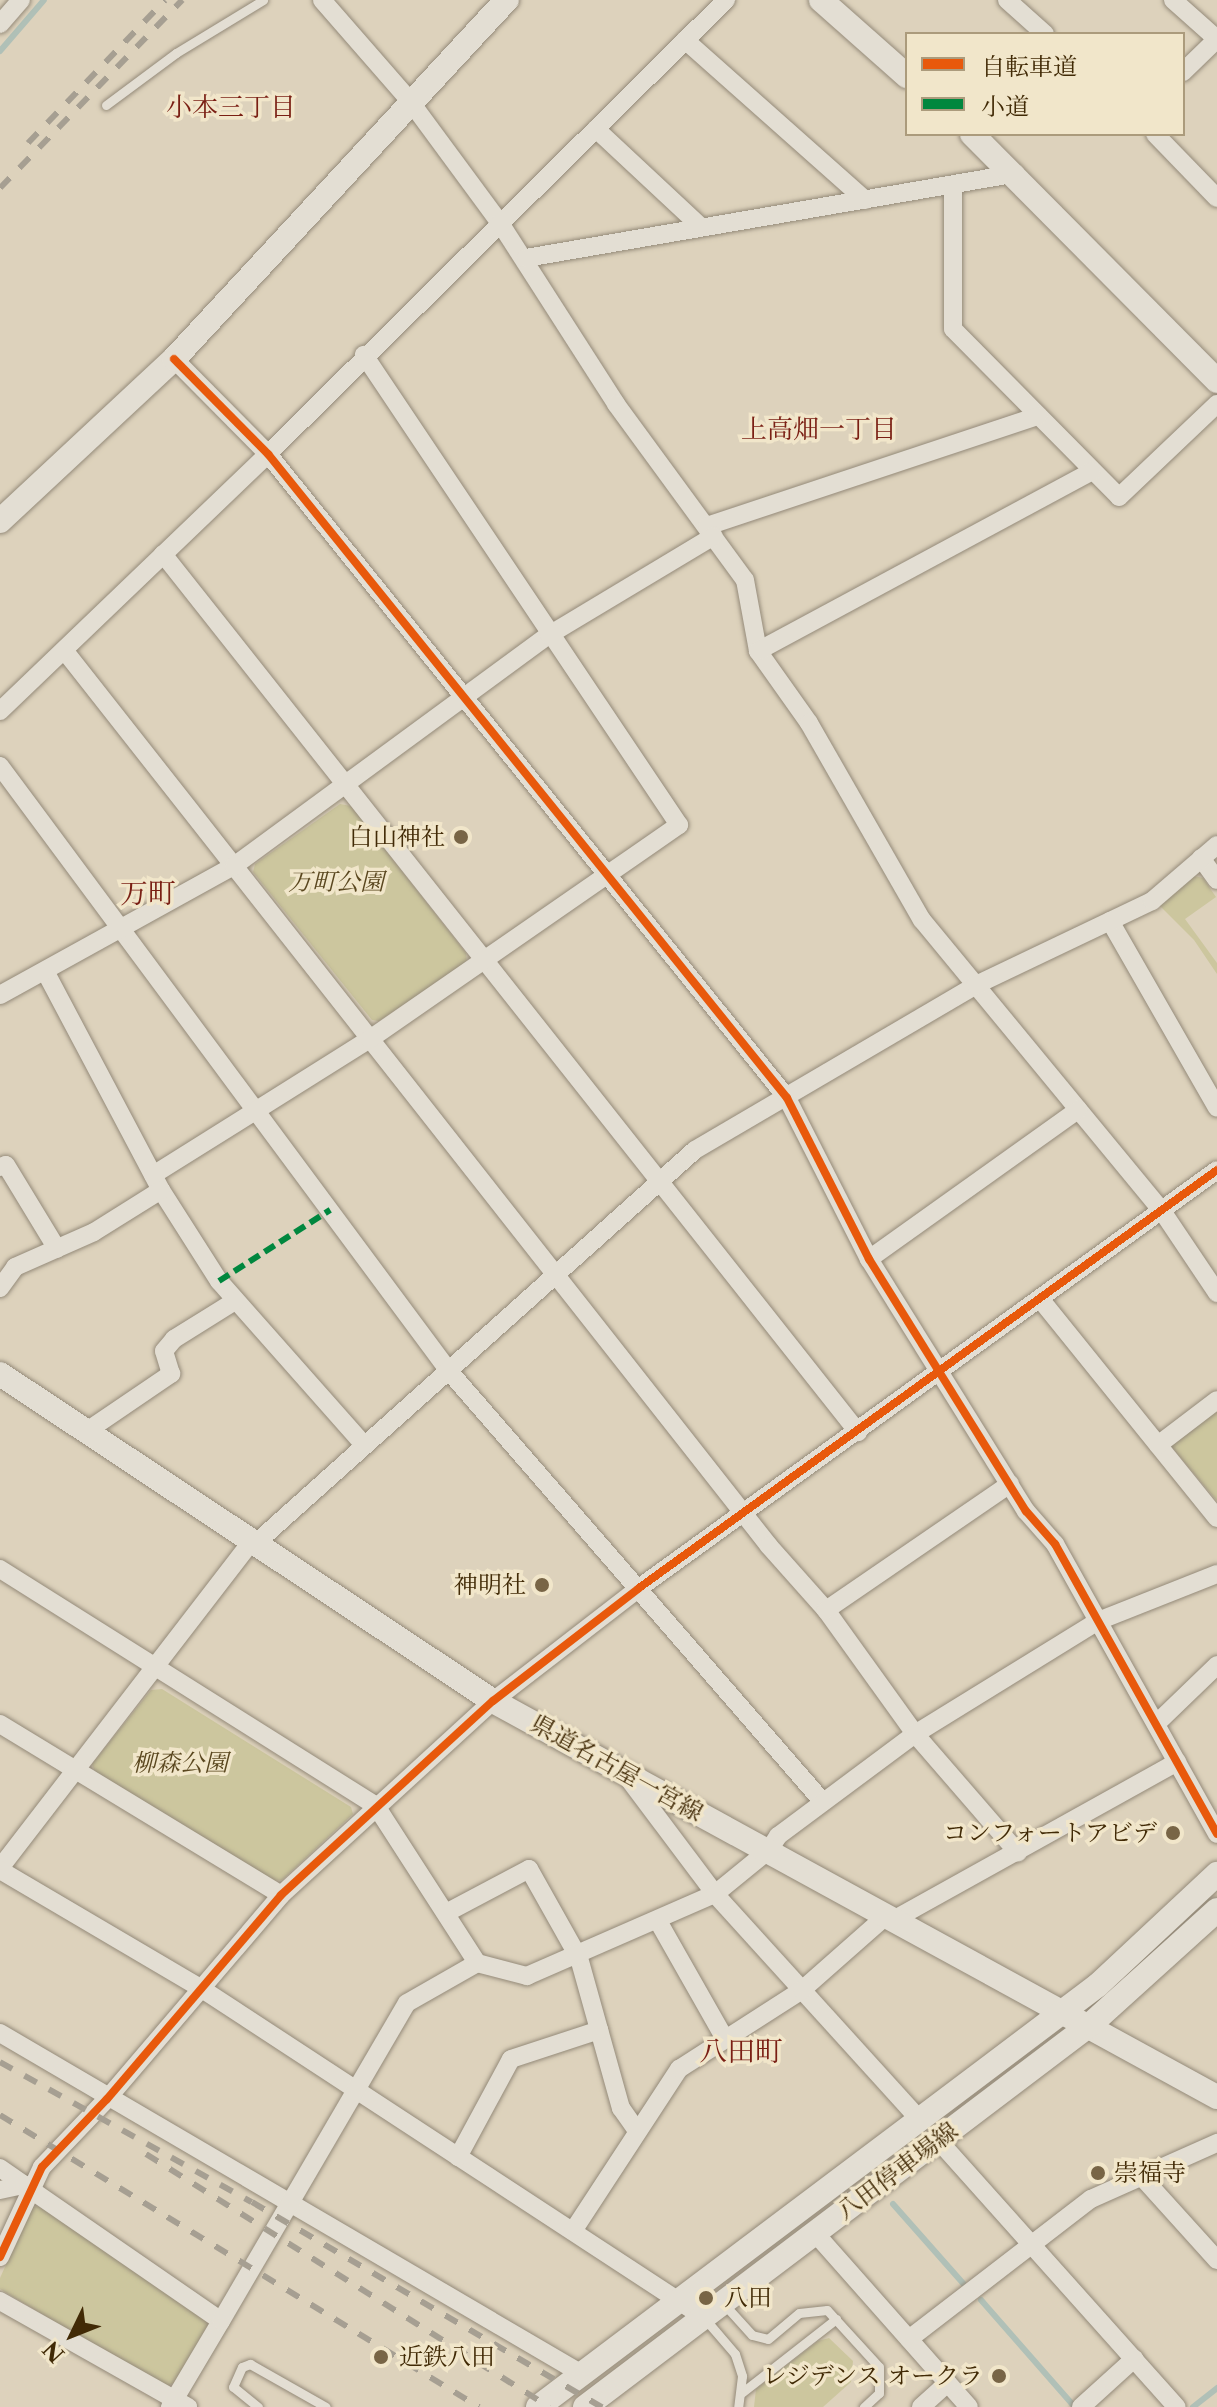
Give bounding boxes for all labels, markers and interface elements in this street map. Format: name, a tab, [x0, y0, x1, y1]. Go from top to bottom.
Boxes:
legend	[905, 32, 1185, 136]
text: 自転車道	[981, 52, 1077, 81]
district label: 小本三丁目	[166, 92, 296, 124]
text: 小道	[981, 92, 1029, 121]
district label: 上高畑一丁目	[741, 414, 897, 446]
place label: 白山神社	[349, 823, 445, 851]
marker: 白山神社	[452, 828, 470, 846]
park label: 万町公園	[288, 868, 384, 896]
district label: 万町	[120, 876, 176, 910]
place label: 神明社	[454, 1571, 526, 1599]
marker: 神明社	[533, 1576, 551, 1594]
street label: 県道名古屋一宮線	[526, 1709, 708, 1827]
park label: 柳森公園	[132, 1749, 228, 1777]
place label: コンフォートアビデ	[941, 1819, 1157, 1847]
marker: コンフォートアビデ	[1164, 1824, 1182, 1842]
district label: 八田町	[699, 2034, 783, 2068]
street label: 八田停車場線	[831, 2116, 963, 2226]
place label: 崇福寺	[1114, 2159, 1186, 2187]
marker: 崇福寺	[1089, 2164, 1107, 2182]
place label: 八田	[724, 2284, 772, 2312]
marker: 八田	[695, 2287, 717, 2309]
north arrow	[32, 2295, 112, 2375]
text: N	[38, 2336, 70, 2368]
place label: 近鉄八田	[399, 2343, 495, 2371]
marker: 近鉄八田	[370, 2346, 392, 2368]
place label: レジデンス オークラ	[761, 2362, 983, 2390]
marker: レジデンス オークラ	[990, 2367, 1008, 2385]

